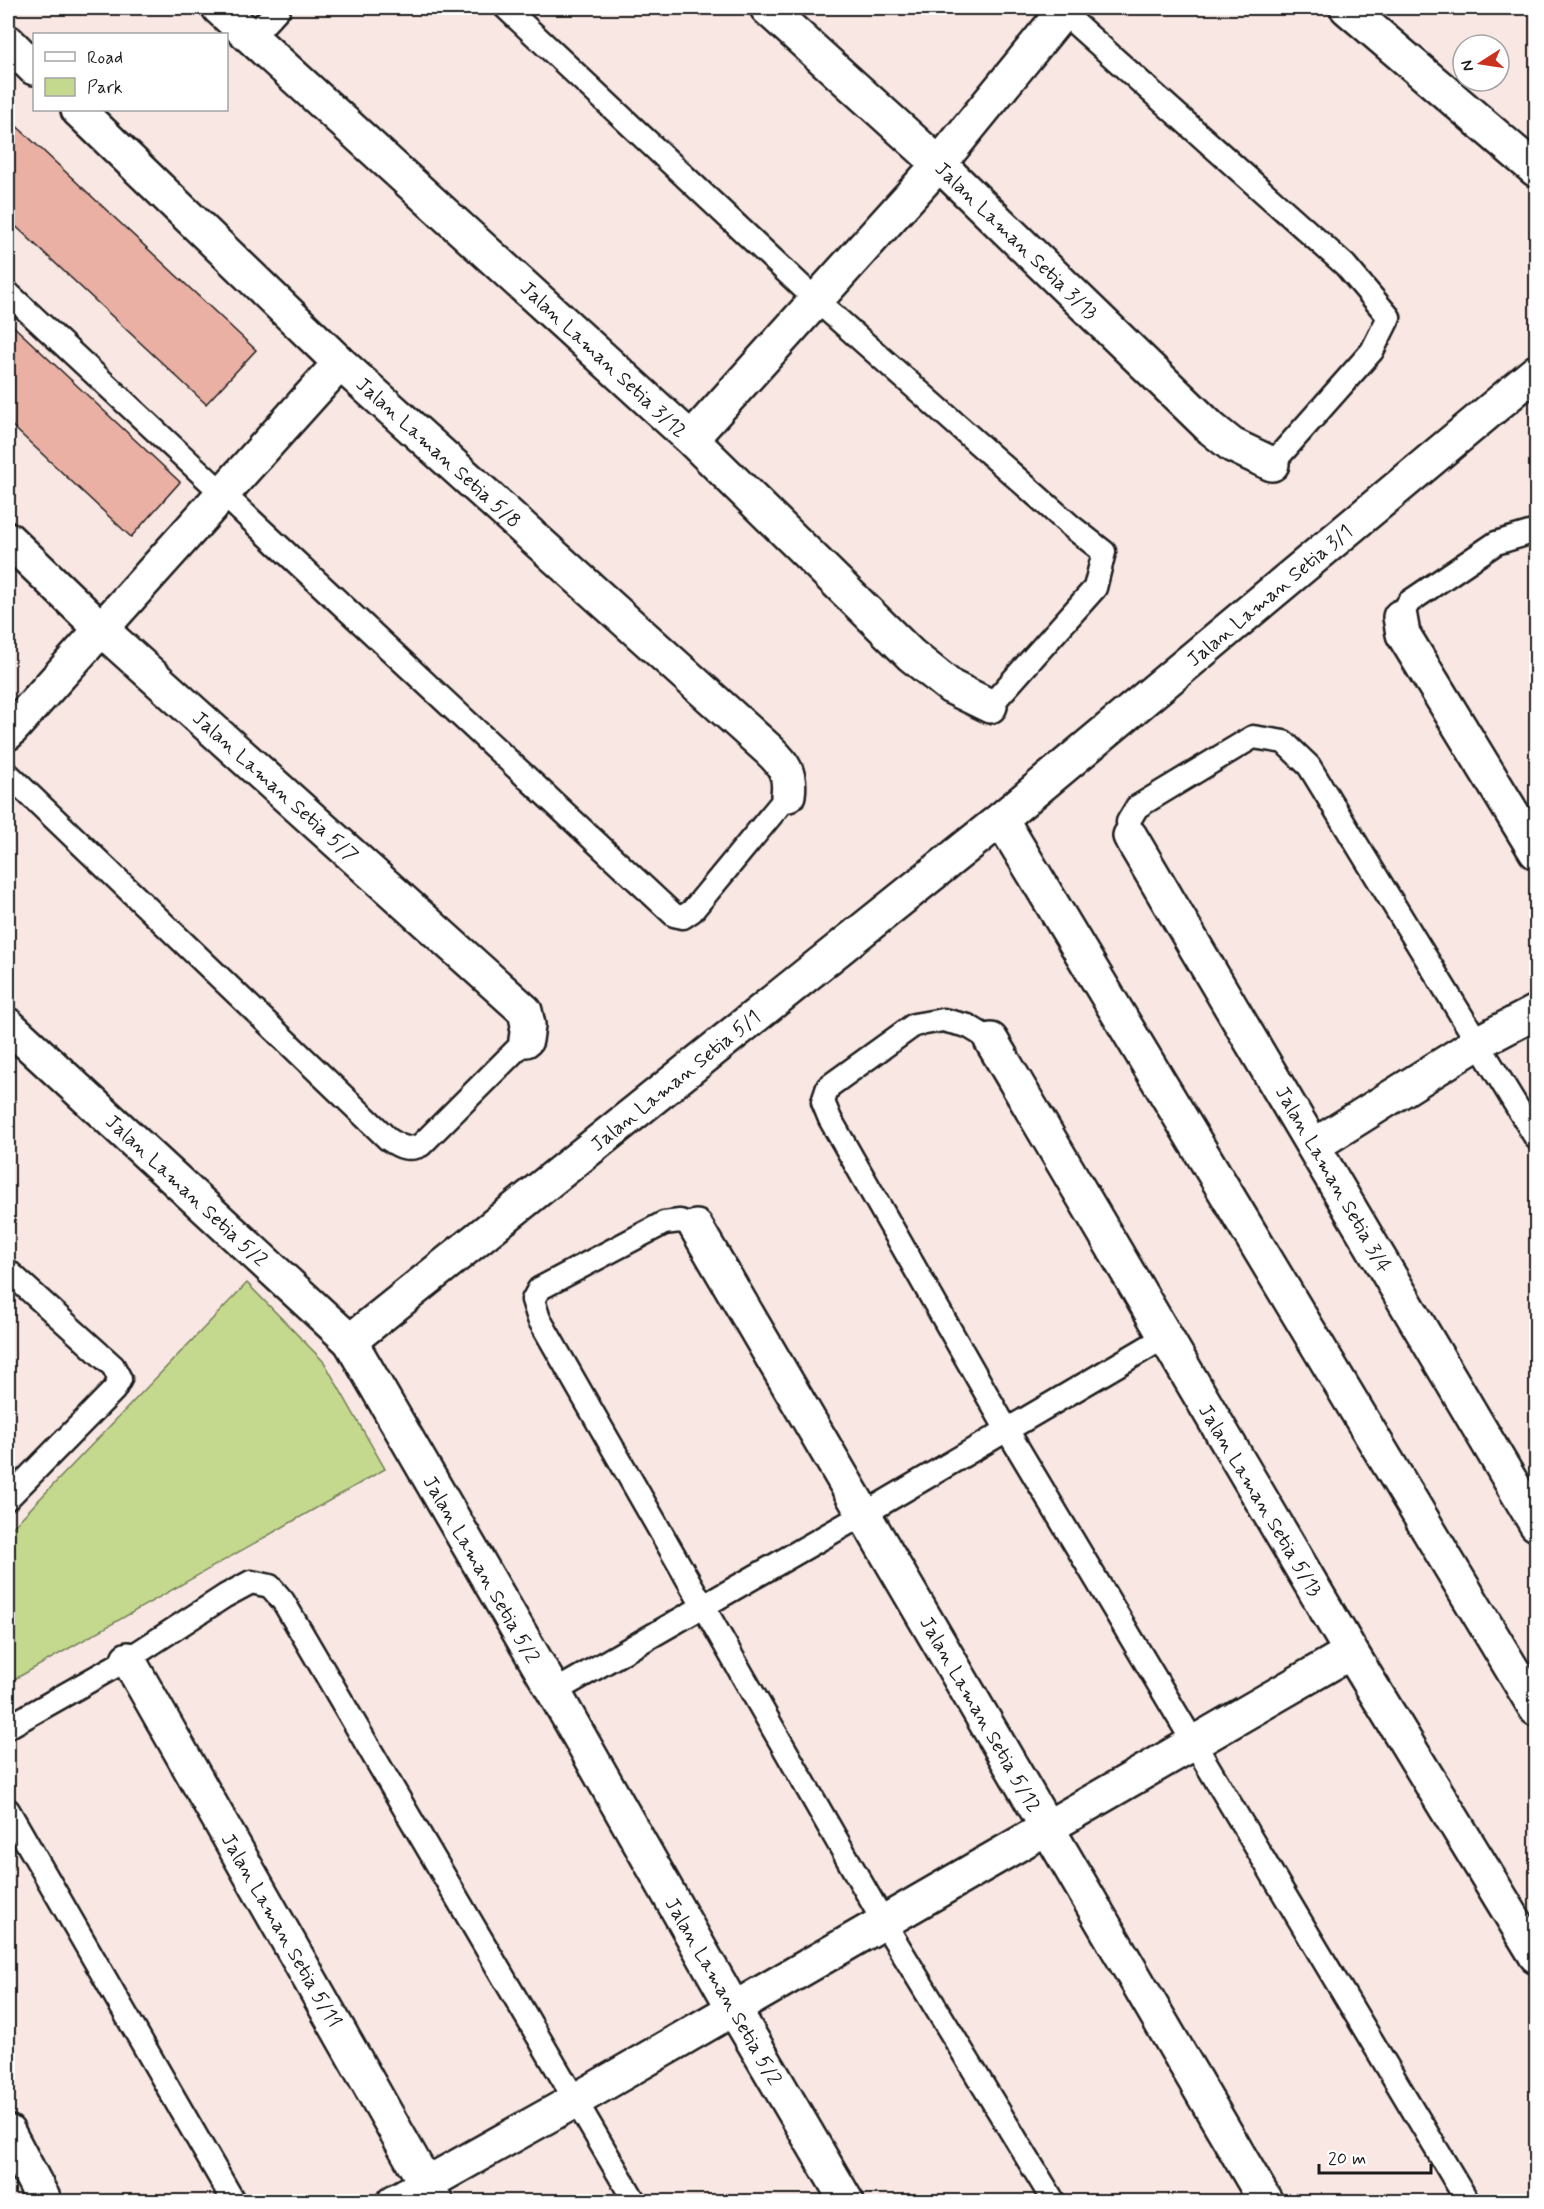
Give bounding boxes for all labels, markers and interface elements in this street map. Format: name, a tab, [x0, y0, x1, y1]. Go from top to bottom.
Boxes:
legend	[33, 33, 228, 111]
north arrow	[1451, 33, 1511, 93]
text: Road	[87, 46, 123, 70]
text: N	[1456, 58, 1479, 73]
text: Park	[87, 76, 123, 100]
street label: Jalan Laman Setia 3/13	[929, 156, 1103, 326]
street label: Jalan Laman Setia 3/12	[514, 276, 692, 445]
street label: Jalan Laman Setia 5/8	[350, 372, 526, 535]
street label: Jalan Laman Setia 3/1	[1181, 519, 1358, 673]
street label: Jalan Laman Setia 5/7	[186, 705, 364, 869]
street label: Jalan Laman Setia 5/1	[585, 1004, 767, 1158]
street label: Jalan Laman Setia 3/4	[1268, 1082, 1397, 1278]
street label: Jalan Laman Setia 5/2	[99, 1109, 273, 1273]
street label: Jalan Laman Setia 5/13	[1192, 1400, 1328, 1602]
street label: Jalan Laman Setia 5/2	[416, 1471, 546, 1669]
street label: Jalan Laman Setia 5/12	[913, 1612, 1047, 1818]
street label: Jalan Laman Setia 5/11	[214, 1829, 347, 2033]
street label: Jalan Laman Setia 5/2	[658, 1893, 788, 2091]
scale bar	[1319, 2137, 1432, 2175]
text: 20 m	[1328, 2147, 1366, 2171]

